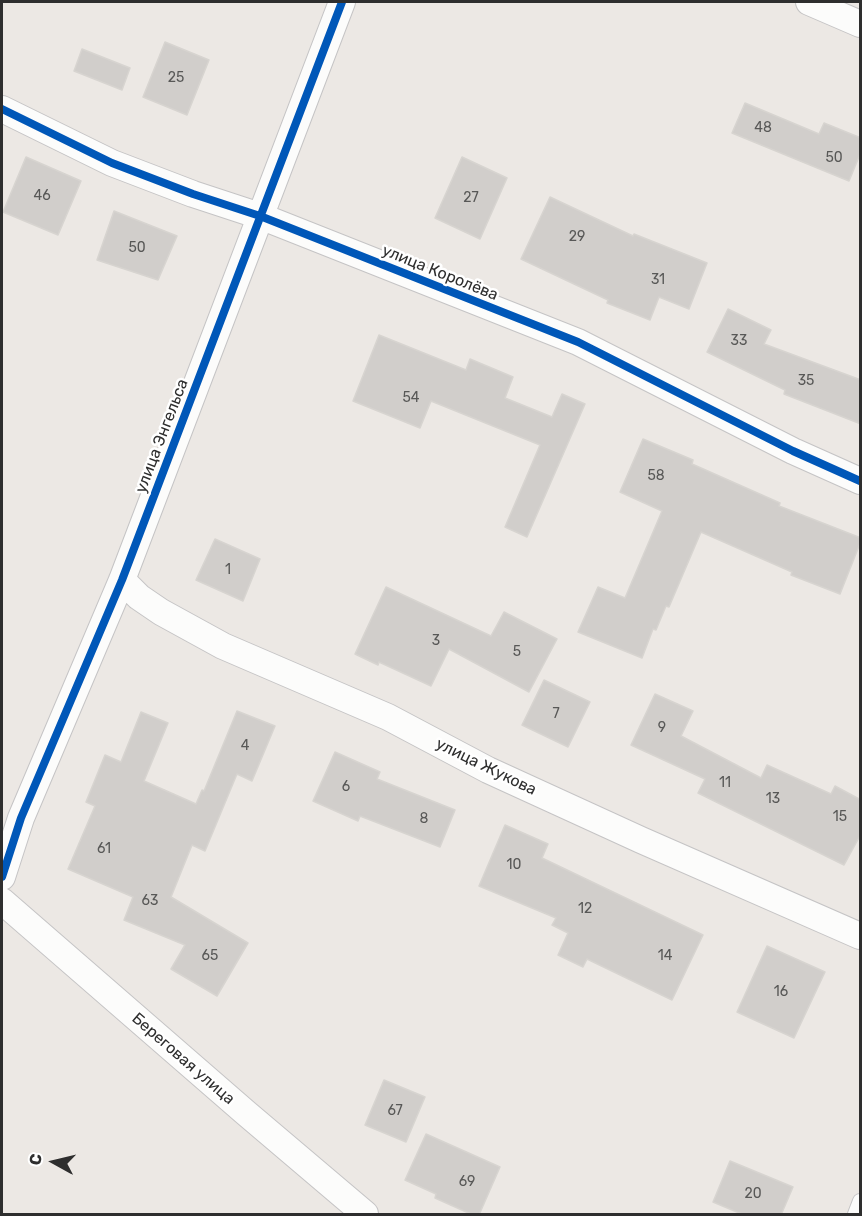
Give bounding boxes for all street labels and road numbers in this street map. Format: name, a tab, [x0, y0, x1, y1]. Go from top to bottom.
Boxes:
street label: улица Королёва	[379, 241, 501, 305]
street label: улица Энгельса	[131, 376, 193, 496]
street label: улица Жукова	[432, 734, 540, 800]
street label: Береговая улица	[128, 1009, 238, 1109]

